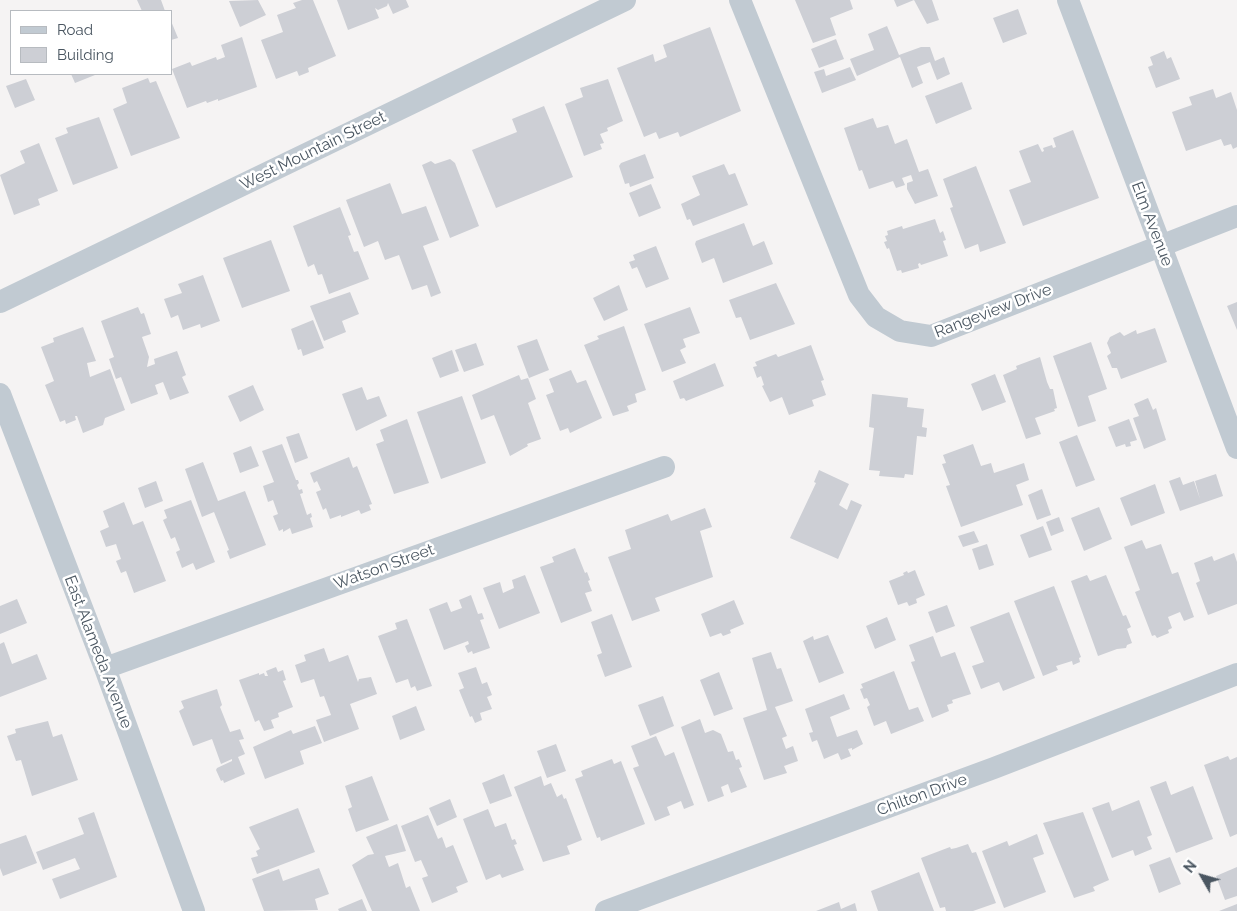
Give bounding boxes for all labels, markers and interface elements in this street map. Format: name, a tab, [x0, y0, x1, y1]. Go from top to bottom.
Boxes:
legend	[10, 10, 172, 75]
text: Road	[57, 21, 93, 39]
text: Building	[57, 46, 114, 64]
street label: West Mountain Street	[237, 107, 389, 195]
street label: Elm Avenue	[1127, 179, 1177, 269]
street label: Rangeview Drive	[932, 280, 1054, 342]
street label: Watson Street	[331, 540, 437, 594]
street label: East Alameda Avenue	[60, 573, 136, 731]
street label: Chilton Drive	[874, 770, 970, 820]
north arrow	[1177, 851, 1227, 901]
text: N	[1181, 858, 1200, 876]

